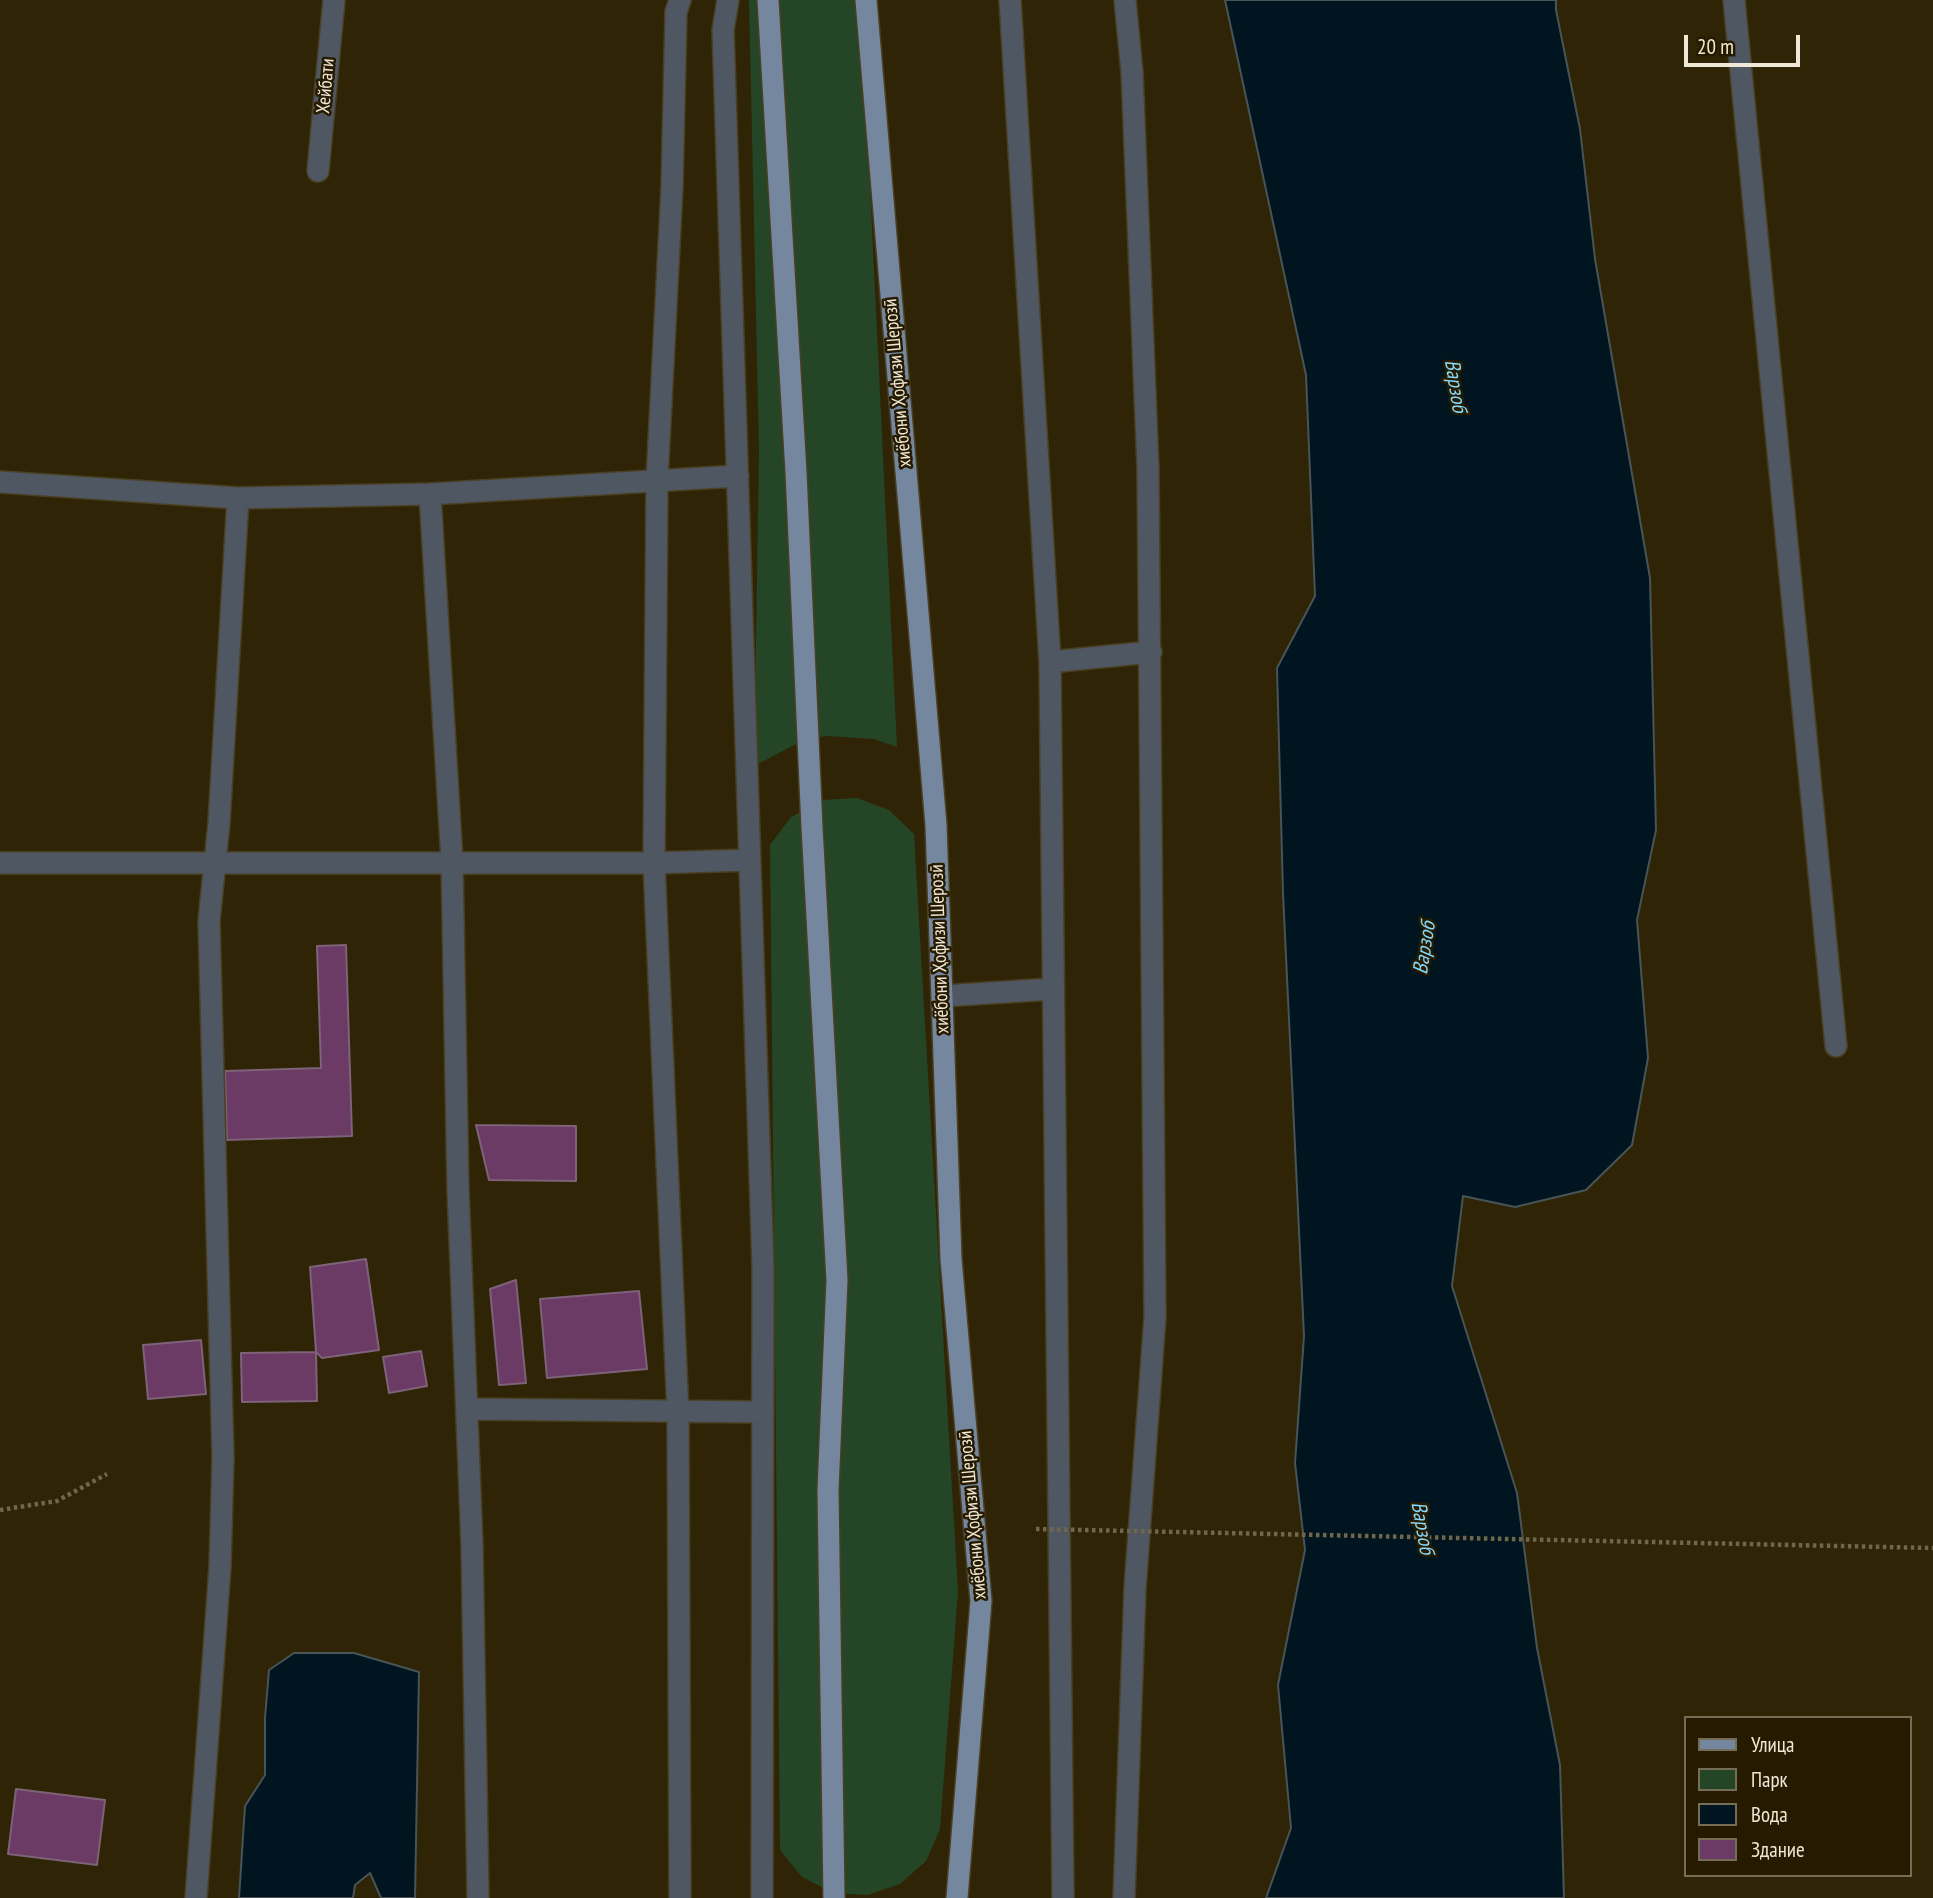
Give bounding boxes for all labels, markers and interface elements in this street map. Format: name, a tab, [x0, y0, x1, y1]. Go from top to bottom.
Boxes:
scale bar	[1688, 21, 1804, 65]
text: 20 m	[1697, 33, 1734, 60]
street label: Хейбати	[312, 57, 340, 115]
street label: хиёбони Ҳофизи Шерозӣ	[879, 298, 917, 468]
water label: Варзоб	[1438, 358, 1472, 414]
street label: хиёбони Ҳофизи Шерозӣ	[926, 864, 954, 1034]
water label: Варзоб	[1408, 920, 1442, 976]
street label: хиёбони Ҳофизи Шерозӣ	[954, 1430, 992, 1600]
water label: Варзоб	[1405, 1500, 1439, 1556]
legend	[1685, 1716, 1912, 1877]
text: Улица	[1751, 1731, 1794, 1758]
text: Парк	[1751, 1766, 1788, 1793]
text: Вода	[1751, 1801, 1788, 1828]
text: Здание	[1751, 1836, 1805, 1863]

